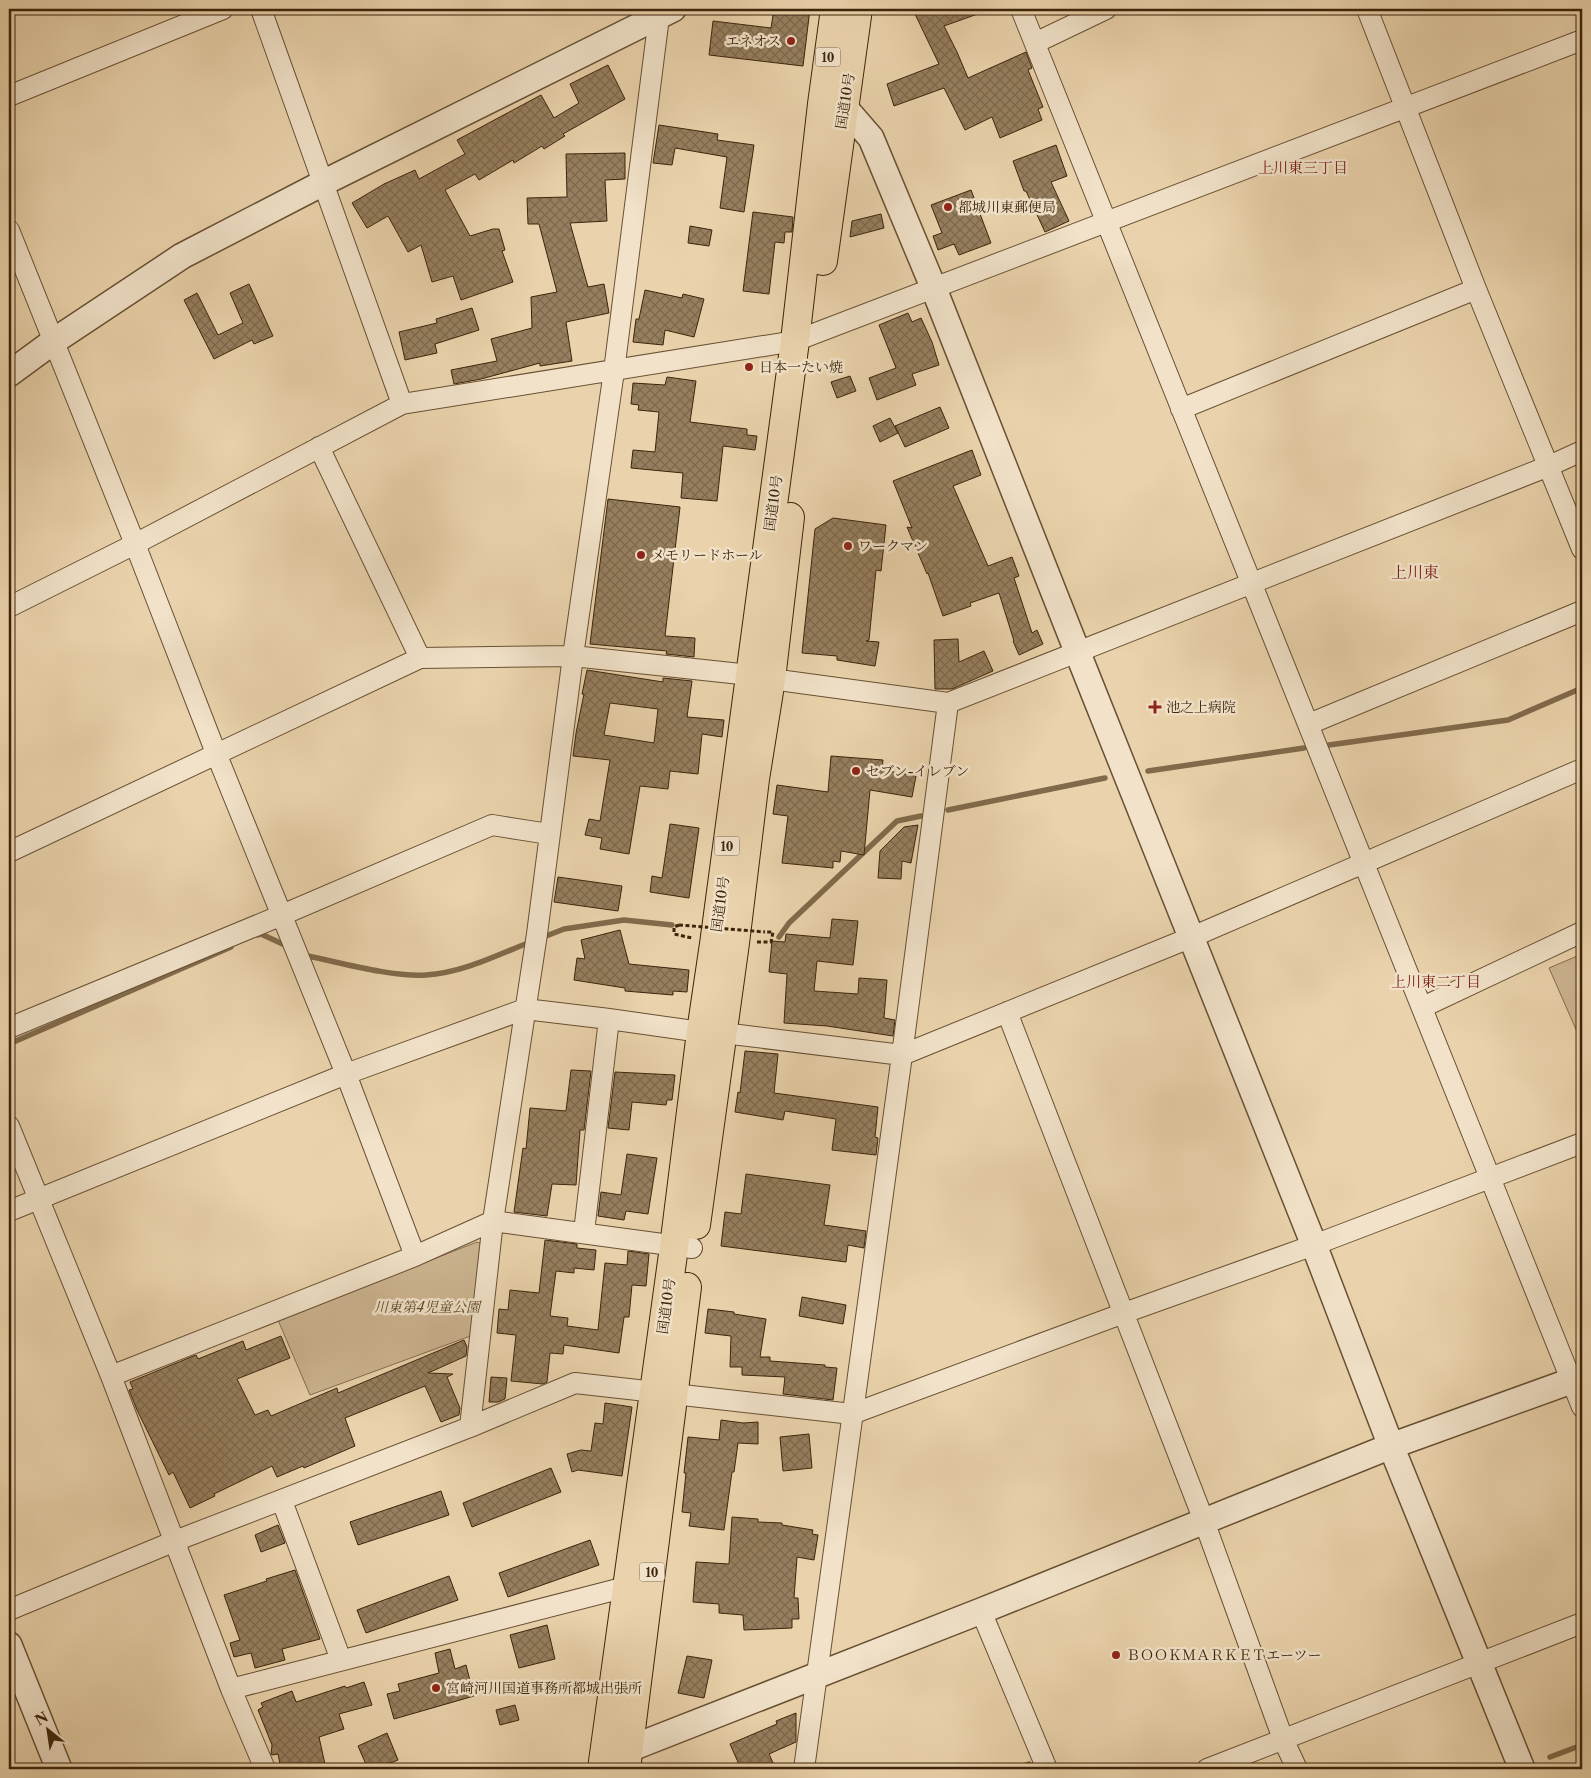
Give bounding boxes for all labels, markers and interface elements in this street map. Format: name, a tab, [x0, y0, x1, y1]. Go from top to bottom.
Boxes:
place label: エネオス	[725, 32, 781, 50]
marker: エネオス	[785, 35, 797, 47]
road number: 10	[816, 48, 840, 66]
street label: 国道10号	[832, 72, 858, 130]
district label: 上川東三丁目	[1258, 158, 1348, 177]
place label: 都城川東郵便局	[958, 198, 1056, 216]
marker: 都城川東郵便局	[942, 201, 954, 213]
place label: 日本一たい焼	[759, 358, 843, 376]
marker: 日本一たい焼	[743, 361, 755, 373]
street label: 国道10号	[760, 474, 786, 532]
place label: ワークマン	[858, 537, 928, 555]
marker: ワークマン	[842, 540, 854, 552]
place label: メモリードホール	[651, 546, 763, 564]
marker: メモリードホール	[635, 549, 647, 561]
district label: 上川東	[1391, 562, 1439, 582]
place label: 池之上病院	[1166, 698, 1236, 716]
marker: 池之上病院	[1148, 700, 1162, 714]
place label: セブン-イレブン	[866, 762, 969, 780]
marker: セブン-イレブン	[850, 765, 862, 777]
road number: 10	[714, 836, 740, 856]
street label: 国道10号	[707, 875, 733, 933]
district label: 上川東二丁目	[1391, 972, 1481, 991]
street label: 国道10号	[653, 1277, 679, 1335]
park label: 川東第4児童公園	[374, 1298, 482, 1316]
road number: 10	[640, 1562, 664, 1581]
place label: ＢＯＯＫＭＡＲＫＥＴエーツー	[1126, 1646, 1321, 1664]
marker: ＢＯＯＫＭＡＲＫＥＴエーツー	[1110, 1649, 1122, 1661]
place label: 宮崎河川国道事務所都城出張所	[446, 1679, 642, 1697]
marker: 宮崎河川国道事務所都城出張所	[430, 1682, 442, 1694]
north arrow	[22, 1706, 72, 1756]
text: N	[32, 1708, 51, 1730]

